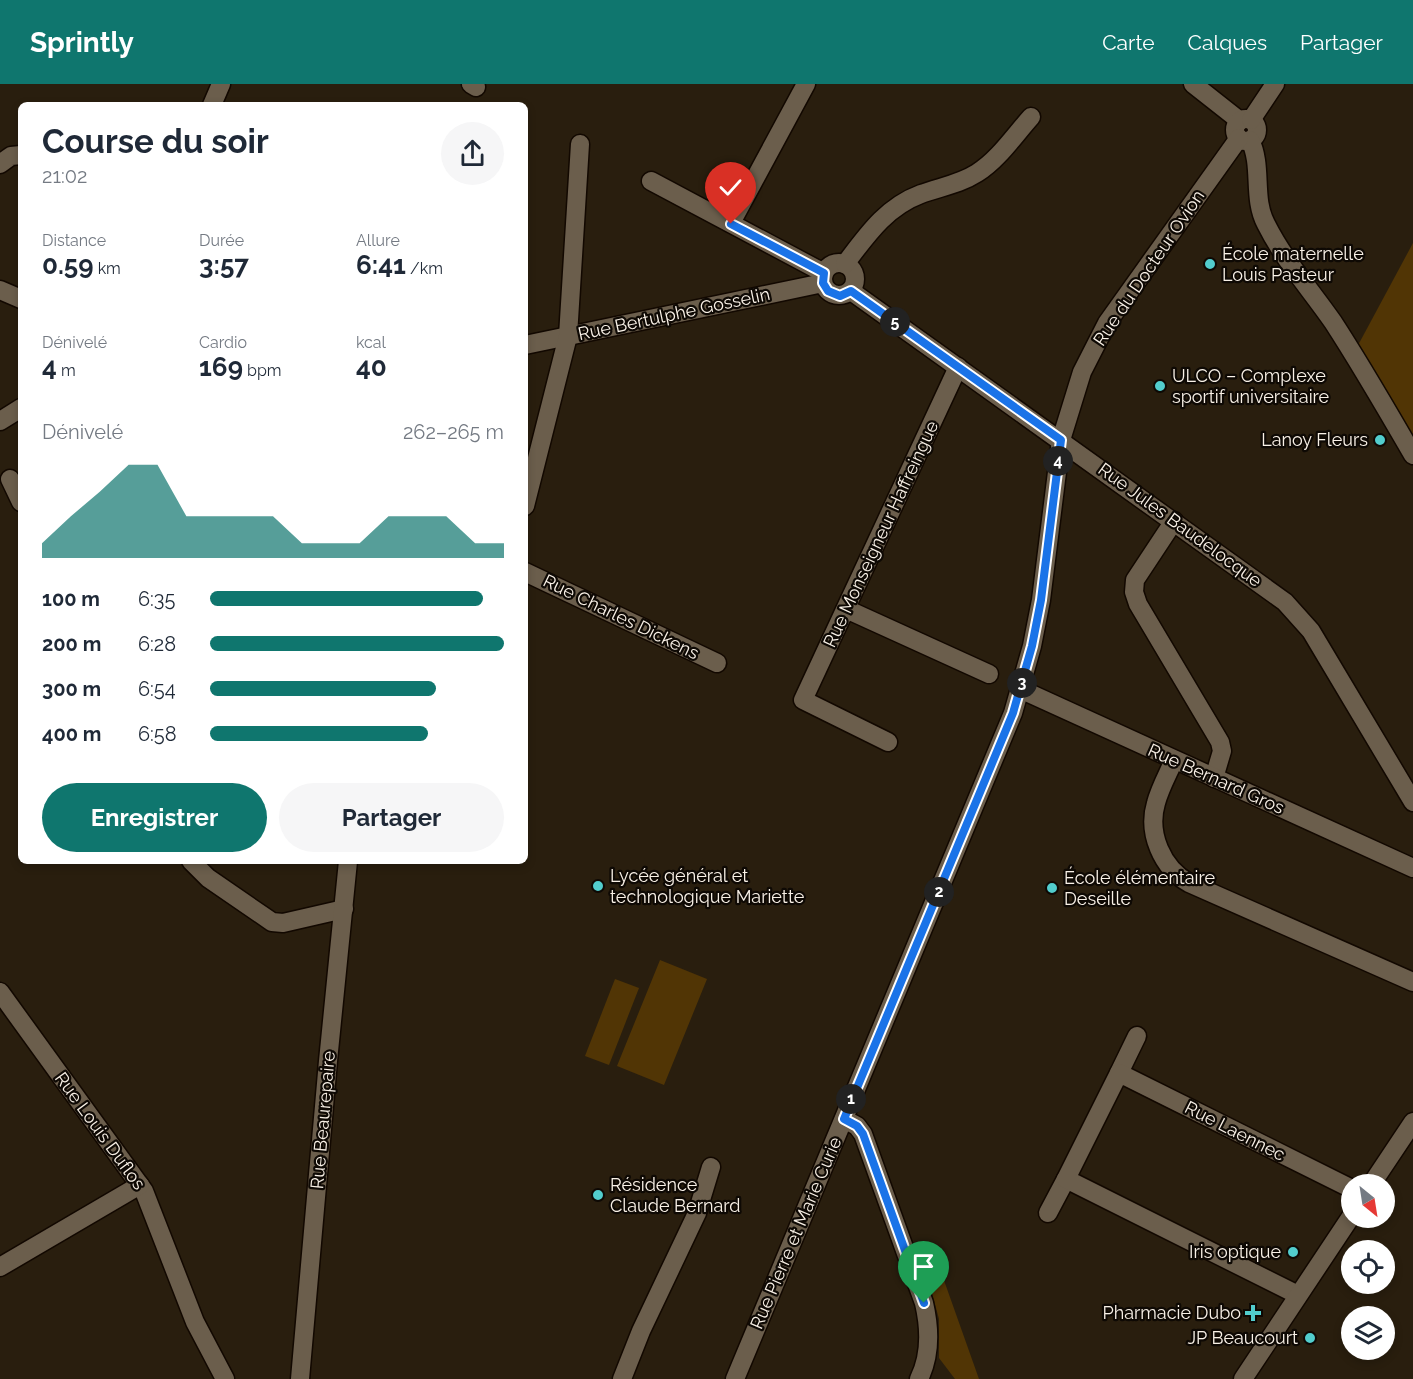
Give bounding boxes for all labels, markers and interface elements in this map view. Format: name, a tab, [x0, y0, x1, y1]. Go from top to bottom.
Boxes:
text: Sprintly	[30, 26, 134, 59]
text: Carte	[1102, 30, 1155, 55]
text: Calques	[1188, 30, 1267, 55]
text: Partager	[1300, 30, 1383, 55]
text: Course du soir	[42, 122, 269, 161]
button: share	[441, 122, 504, 185]
pin	[705, 162, 756, 224]
text: 21:02	[42, 164, 87, 188]
icon: check	[714, 171, 747, 204]
street label: Rue du Docteur Ovion	[1089, 186, 1209, 350]
text: Distance	[42, 231, 106, 250]
text: Durée	[199, 231, 244, 250]
text: Allure	[356, 231, 400, 250]
place label: École maternelle Louis Pasteur	[1222, 242, 1364, 285]
text: 0.59	[42, 250, 94, 280]
text: 3:57	[199, 250, 249, 280]
text: 6:41	[356, 250, 406, 280]
marker: École maternelle Louis Pasteur	[1203, 257, 1217, 271]
text: km	[94, 259, 121, 278]
text: /km	[406, 259, 443, 278]
street label: Rue Bertulphe Gosselin	[576, 283, 772, 344]
pin: 5	[880, 307, 910, 337]
text: 5	[891, 312, 899, 331]
text: Dénivelé	[42, 333, 107, 352]
text: Cardio	[199, 333, 247, 352]
text: kcal	[356, 333, 386, 352]
text: 4	[42, 352, 57, 382]
text: 169	[199, 352, 243, 382]
text: 40	[356, 352, 387, 382]
text: m	[57, 361, 76, 380]
text: bpm	[243, 361, 281, 380]
place label: ULCO – Complexe sportif universitaire	[1172, 365, 1330, 407]
marker: ULCO – Complexe sportif universitaire	[1153, 379, 1167, 393]
street label: Rue Monseigneur Haffreingue	[819, 417, 943, 650]
text: Dénivelé	[42, 420, 123, 444]
text: 262–265 m	[403, 420, 504, 444]
place label: Lanoy Fleurs	[1261, 429, 1368, 450]
marker: Lanoy Fleurs	[1373, 433, 1387, 447]
pin: 4	[1043, 446, 1073, 476]
text: 4	[1053, 451, 1063, 470]
street label: Rue Jules Baudelocque	[1094, 458, 1267, 591]
street label: Rue Charles Dickens	[540, 570, 703, 664]
text: 100 m	[42, 587, 100, 611]
text: 6:35	[138, 587, 175, 611]
text: 200 m	[42, 632, 101, 656]
text: 6:28	[138, 632, 176, 656]
pin: 3	[1007, 668, 1037, 698]
text: 3	[1018, 673, 1026, 692]
text: 300 m	[42, 677, 101, 701]
text: 6:54	[138, 677, 176, 701]
text: 400 m	[42, 722, 101, 746]
text: 6:58	[138, 722, 177, 746]
street label: Rue Bernard Gros	[1145, 739, 1288, 818]
button: Enregistrer	[42, 783, 267, 852]
button: Partager	[279, 783, 504, 852]
place label: Lycée général et technologique Mariette	[610, 865, 805, 907]
place label: École élémentaire Deseille	[1064, 866, 1216, 909]
pin: 2	[924, 877, 954, 907]
marker: Lycée général et technologique Mariette	[591, 879, 605, 893]
marker: École élémentaire Deseille	[1045, 881, 1059, 895]
text: 2	[934, 882, 944, 901]
street label: Rue Beaurepaire	[306, 1050, 339, 1190]
street label: Rue Louis Duflos	[51, 1068, 150, 1194]
pin: 1	[836, 1084, 866, 1114]
text: 1	[847, 1089, 855, 1108]
street label: Rue Laennec	[1182, 1096, 1289, 1165]
street label: Rue Pierre et Marie Curie	[746, 1133, 846, 1332]
place label: Résidence Claude Bernard	[610, 1174, 741, 1216]
north arrow	[1341, 1174, 1395, 1228]
map controls	[1341, 1174, 1395, 1360]
marker: Résidence Claude Bernard	[591, 1188, 605, 1202]
button: locate	[1341, 1240, 1395, 1294]
pin	[898, 1241, 949, 1303]
place label: Iris optique	[1189, 1241, 1281, 1262]
marker: Iris optique	[1286, 1245, 1300, 1259]
icon: arrive	[907, 1250, 940, 1283]
place label: Pharmacie Dubo	[1102, 1302, 1241, 1323]
marker: Pharmacie Dubo	[1246, 1306, 1260, 1320]
button: layers	[1341, 1306, 1395, 1360]
place label: JP Beaucourt	[1187, 1327, 1298, 1348]
marker: JP Beaucourt	[1303, 1331, 1317, 1345]

